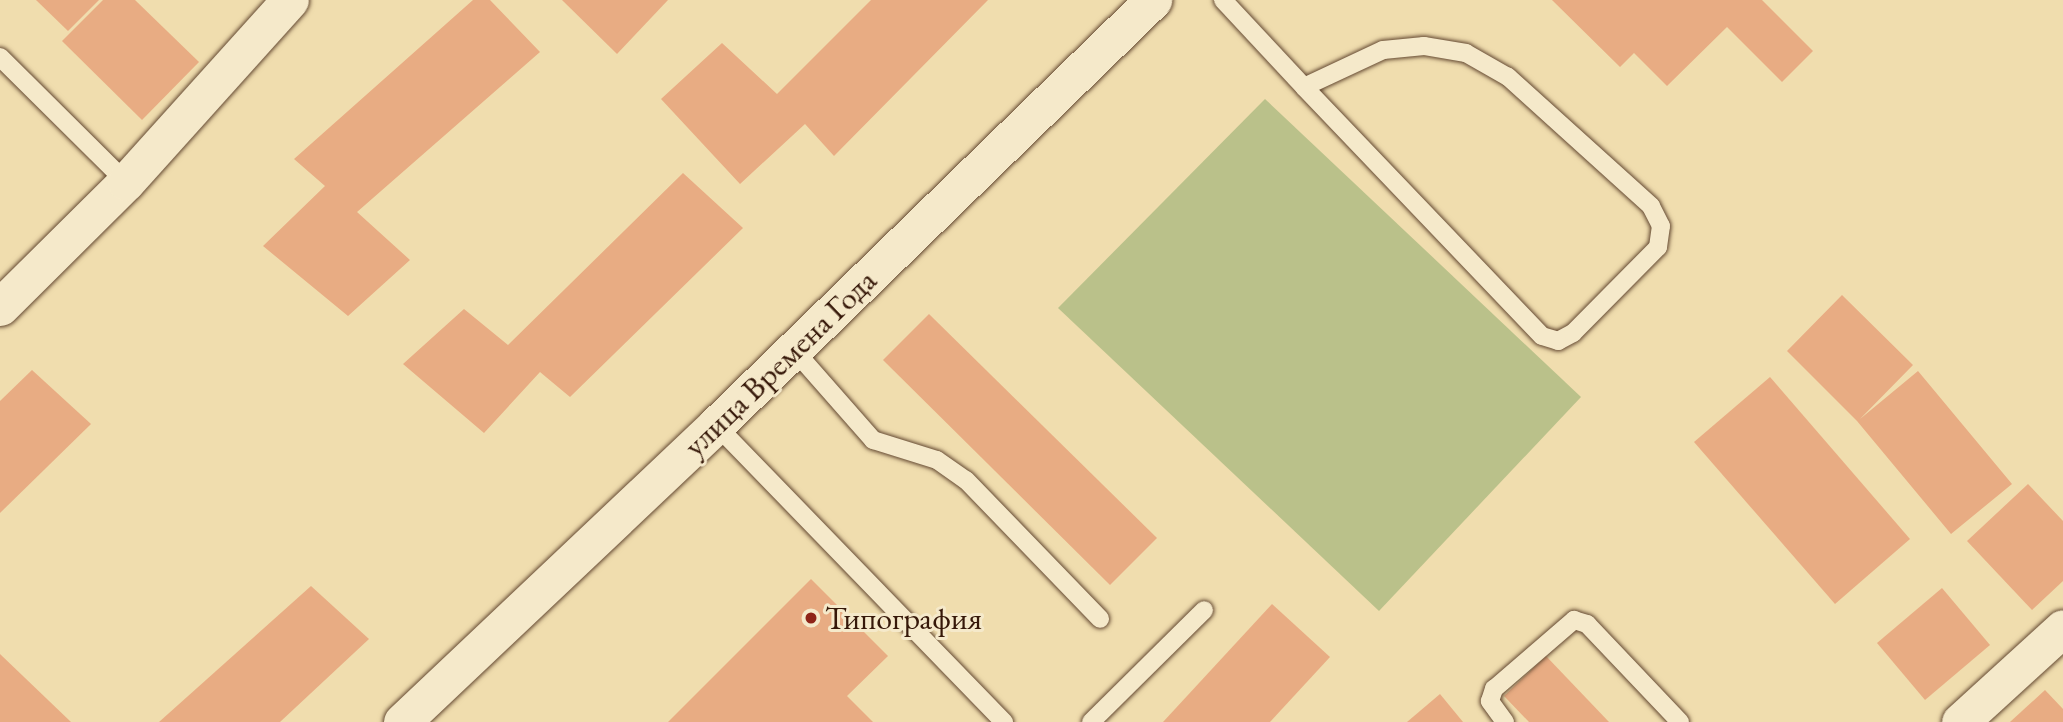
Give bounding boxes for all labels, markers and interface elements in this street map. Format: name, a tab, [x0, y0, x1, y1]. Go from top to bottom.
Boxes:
street label: улица Времена Года	[676, 261, 884, 465]
place label: Типография	[825, 599, 982, 637]
marker: Типография	[803, 610, 819, 626]

